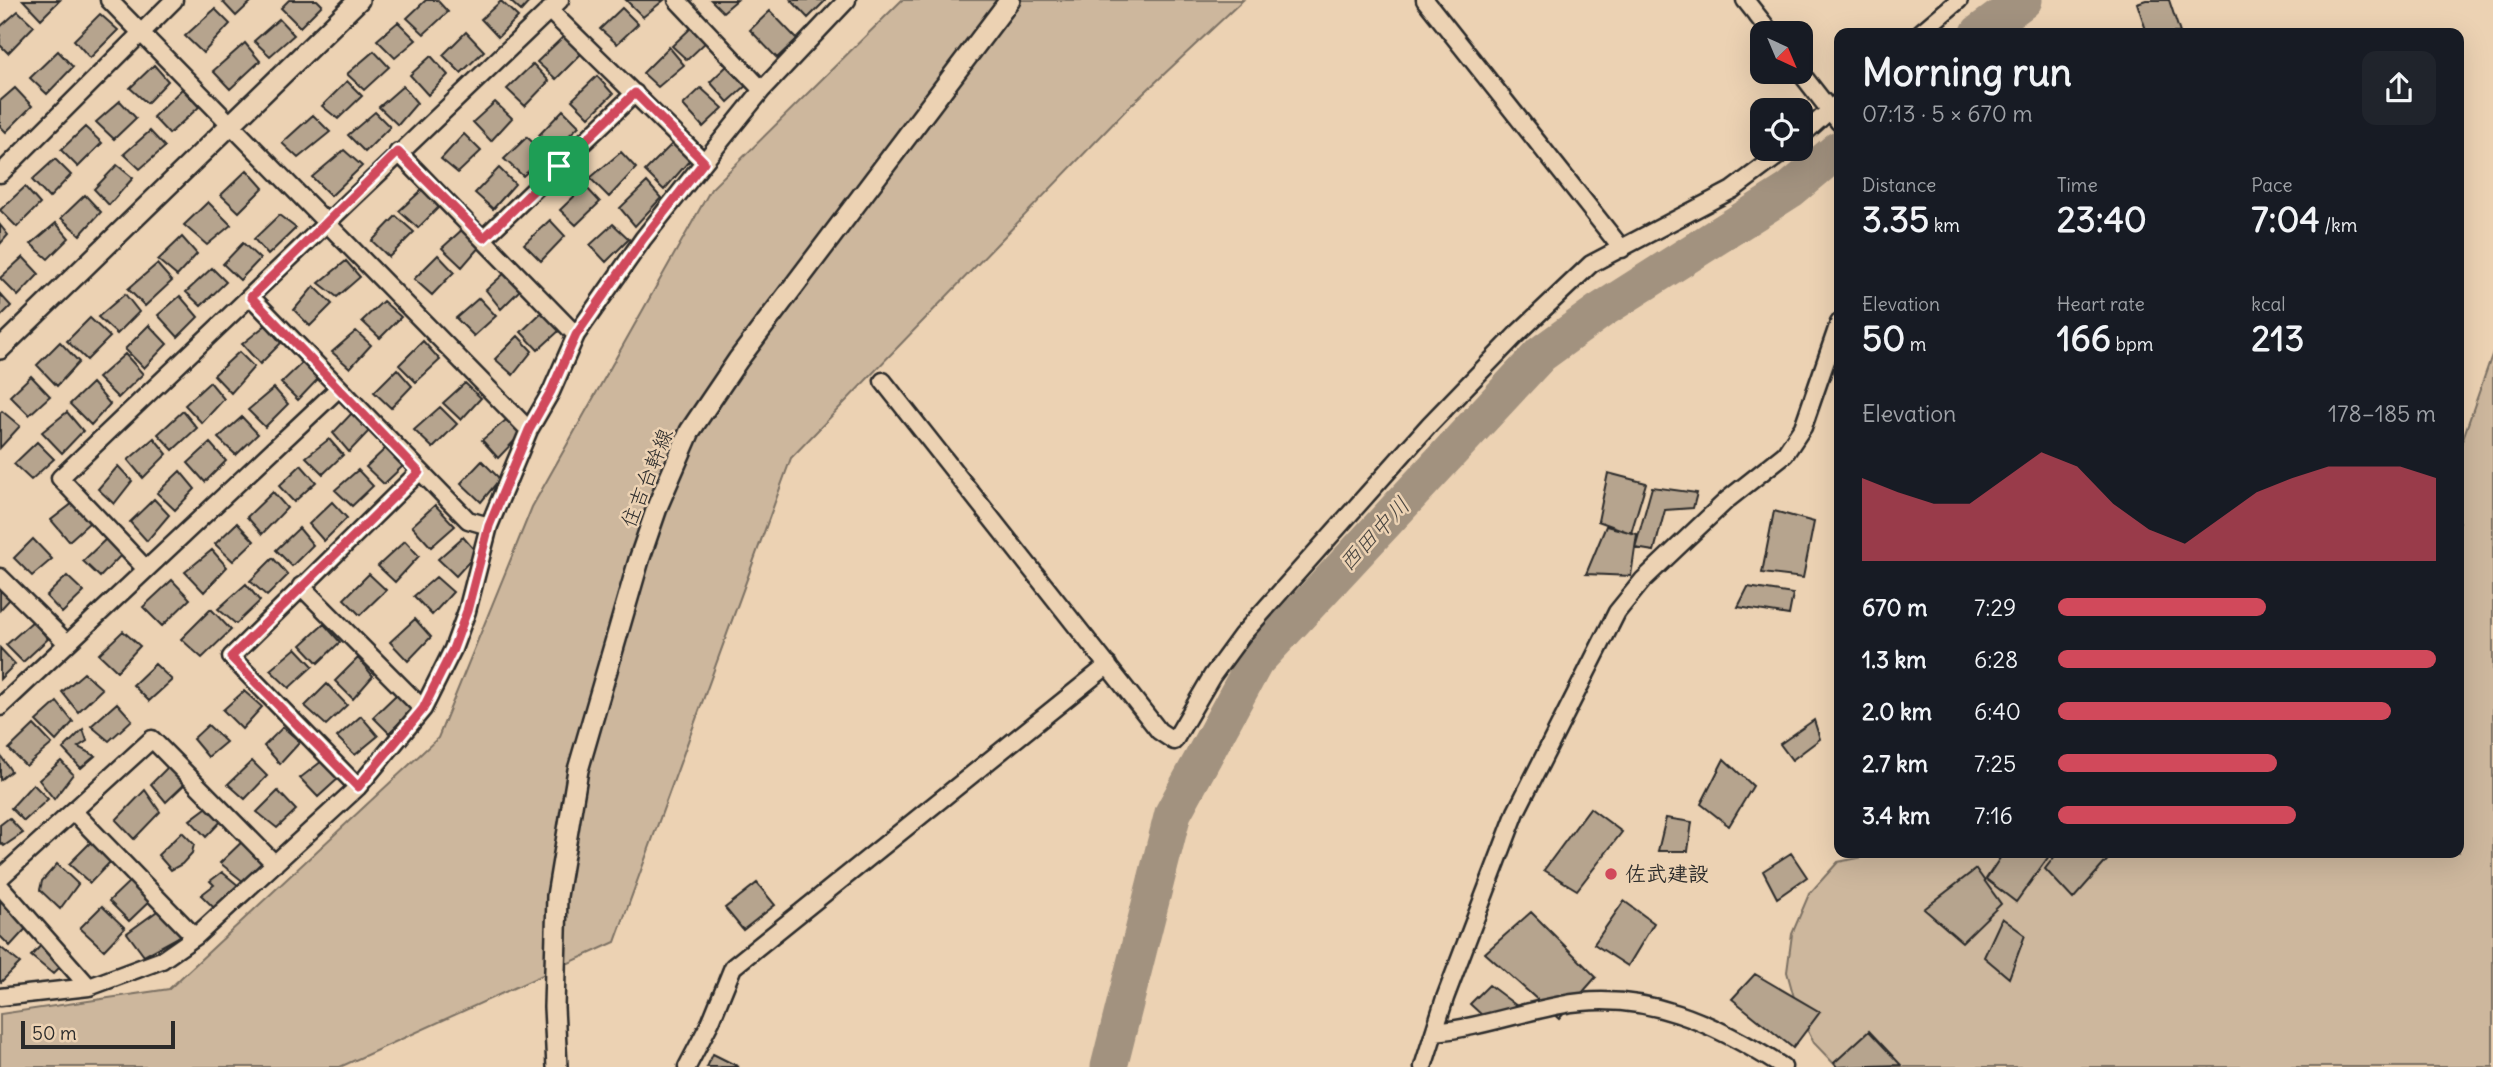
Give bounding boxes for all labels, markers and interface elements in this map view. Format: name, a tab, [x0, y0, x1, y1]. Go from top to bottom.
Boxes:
north arrow	[1750, 21, 1813, 84]
map controls	[1750, 21, 1813, 161]
text: Morning run	[1862, 49, 2072, 96]
button: share	[2362, 51, 2436, 125]
button: locate	[1750, 98, 1813, 161]
text: 07:13 · 5 × 670 m	[1862, 99, 2033, 128]
pin	[529, 136, 589, 196]
icon: arrive	[540, 147, 578, 185]
text: Distance	[1862, 173, 1936, 197]
text: Time	[2057, 173, 2098, 197]
text: Pace	[2251, 173, 2293, 197]
text: 3.35	[1862, 197, 1929, 241]
text: 23:40	[2057, 197, 2147, 241]
text: 7:04	[2251, 197, 2320, 241]
text: km	[1929, 213, 1960, 237]
text: /km	[2320, 213, 2357, 237]
text: Elevation	[1862, 292, 1940, 316]
text: Heart rate	[2057, 292, 2145, 316]
text: kcal	[2251, 292, 2286, 316]
text: 50	[1862, 316, 1905, 360]
text: 166	[2057, 316, 2111, 360]
text: 213	[2251, 316, 2304, 360]
text: m	[1905, 332, 1926, 356]
text: bpm	[2111, 332, 2153, 356]
text: Elevation	[1862, 399, 1956, 428]
text: 178–185 m	[2328, 399, 2436, 428]
street label: 住吉台幹線	[614, 424, 679, 532]
water label: 西田中川	[1332, 490, 1416, 577]
text: 670 m	[1862, 593, 1927, 622]
text: 7:29	[1974, 593, 2016, 622]
text: 1.3 km	[1862, 645, 1926, 674]
text: 6:28	[1974, 645, 2018, 674]
text: 2.0 km	[1862, 697, 1932, 726]
text: 6:40	[1974, 697, 2021, 726]
text: 2.7 km	[1862, 749, 1928, 778]
text: 7:25	[1974, 749, 2016, 778]
text: 3.4 km	[1862, 801, 1930, 830]
text: 7:16	[1974, 801, 2013, 830]
place label: 佐武建設	[1625, 860, 1709, 887]
marker: 佐武建設	[1603, 866, 1619, 882]
scale bar	[21, 1018, 175, 1050]
text: 50 m	[32, 1021, 77, 1045]

